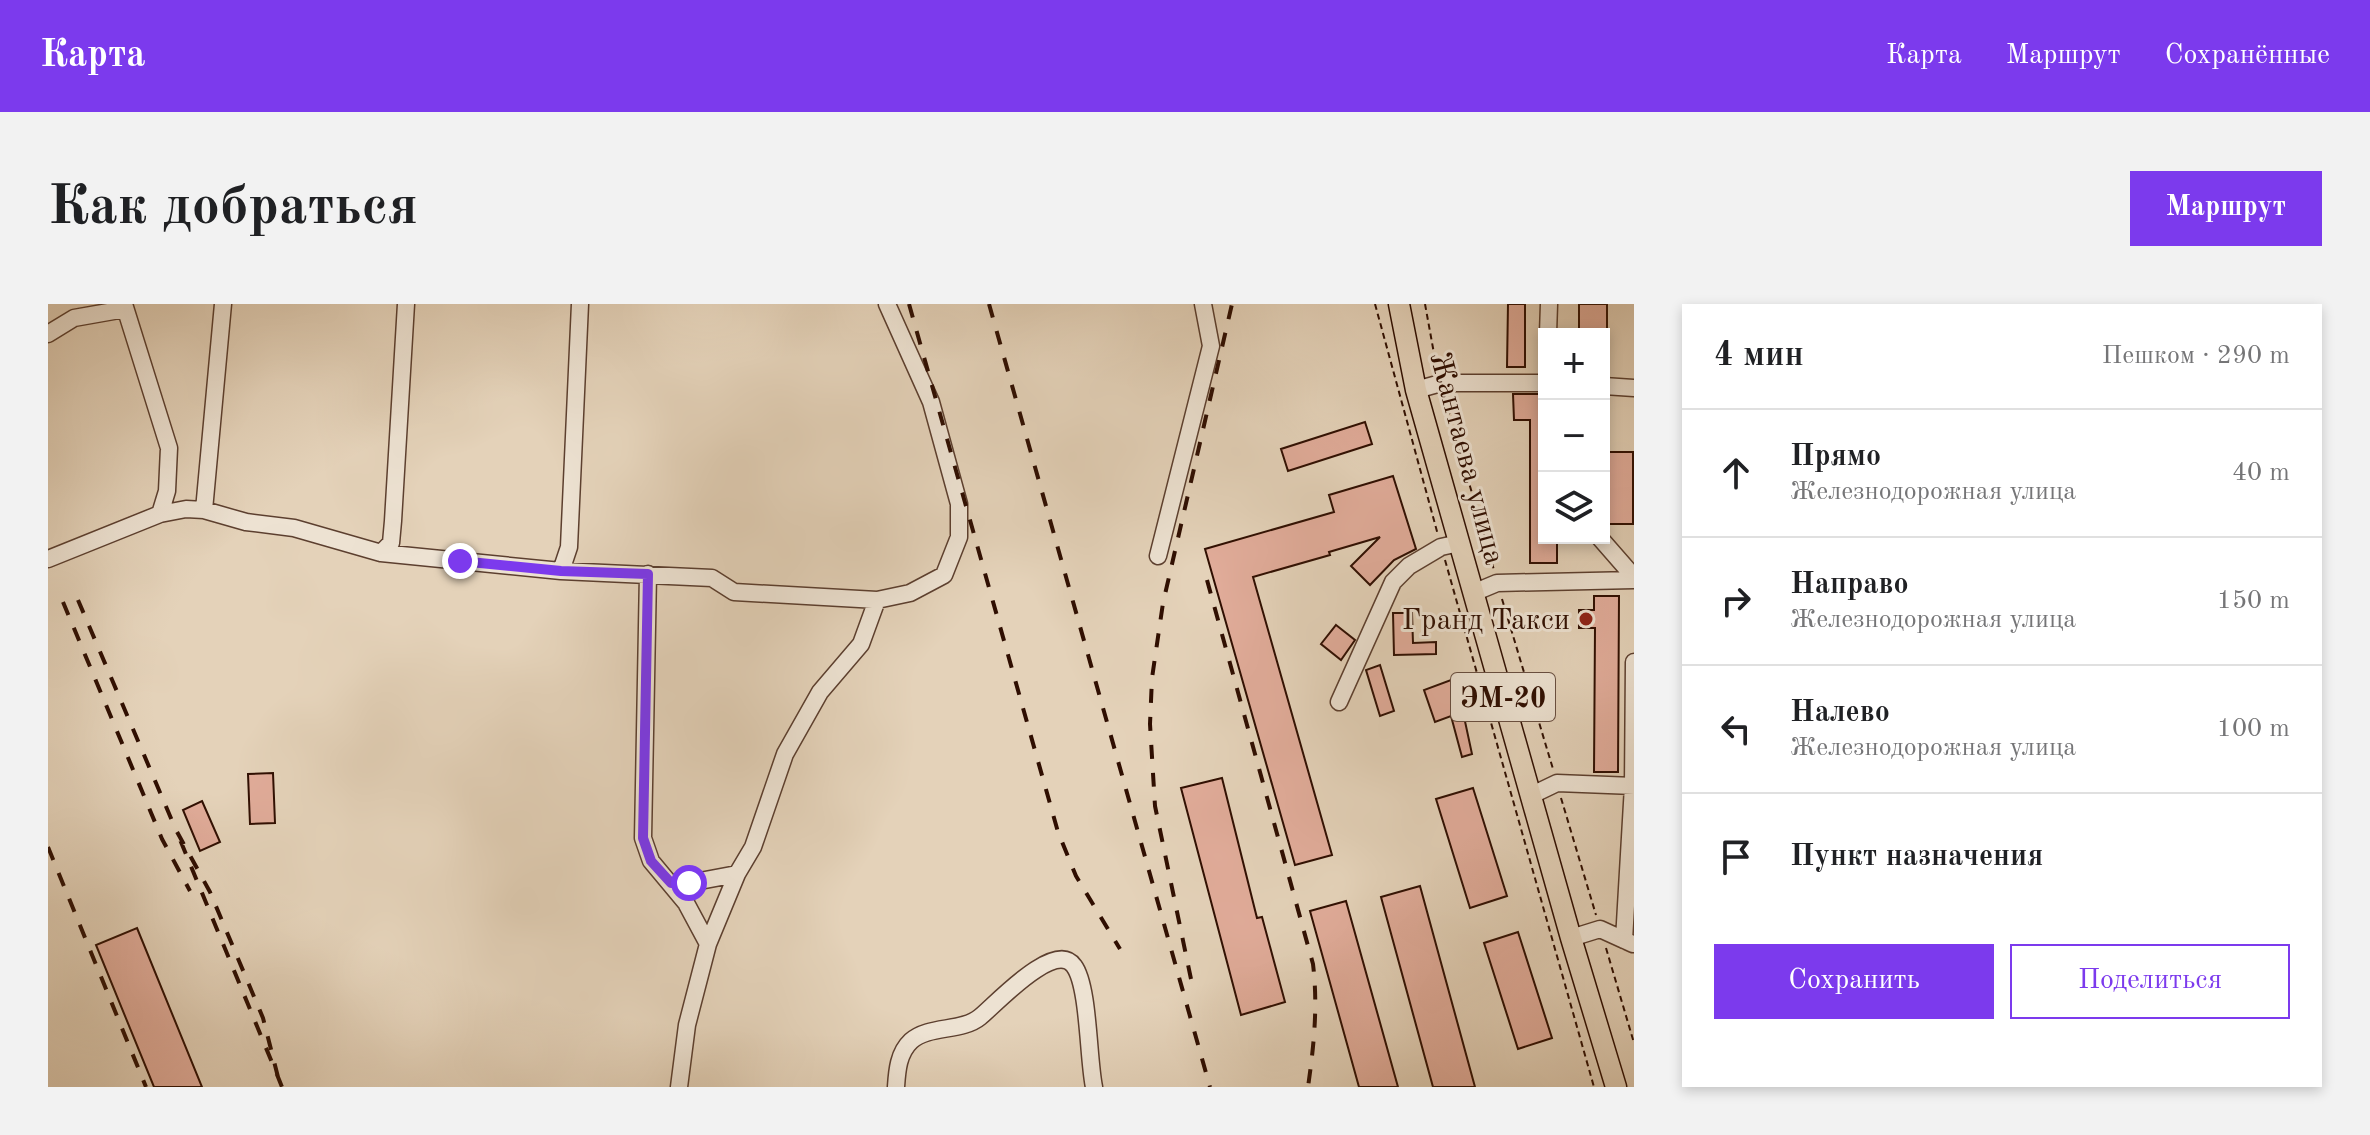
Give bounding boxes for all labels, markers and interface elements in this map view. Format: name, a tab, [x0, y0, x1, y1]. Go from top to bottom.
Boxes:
text: Карта	[40, 37, 146, 75]
text: Карта	[1886, 42, 1962, 70]
text: Маршрут	[2006, 42, 2121, 70]
text: Сохранённые	[2165, 42, 2330, 70]
button: Маршрут	[2130, 171, 2322, 246]
text: Как добраться	[48, 180, 418, 236]
map controls	[1538, 328, 1610, 544]
button: +	[1538, 328, 1610, 400]
text: 4 мин	[1714, 339, 1804, 373]
text: Пешком · 290 m	[2102, 343, 2290, 369]
street label: Жантаева улица	[1423, 349, 1509, 568]
button: −	[1538, 400, 1610, 472]
text: Прямо	[1790, 442, 1881, 472]
icon: ahead	[1714, 451, 1758, 495]
text: 40 m	[2232, 460, 2290, 486]
button: layers	[1538, 472, 1610, 544]
text: Железнодорожная улица	[1790, 479, 2076, 505]
route end	[442, 543, 478, 579]
text: Направо	[1790, 570, 1909, 600]
icon: right	[1714, 579, 1758, 623]
text: 150 m	[2217, 588, 2290, 614]
place label: Гранд Такси	[1402, 606, 1570, 636]
text: Железнодорожная улица	[1790, 607, 2076, 633]
marker: Гранд Такси	[1577, 610, 1595, 628]
road number: ЭМ-20	[1451, 673, 1555, 721]
text: Налево	[1790, 698, 1890, 728]
icon: left	[1714, 707, 1758, 751]
text: 100 m	[2217, 716, 2290, 742]
text: Железнодорожная улица	[1790, 735, 2076, 761]
icon: arrive	[1714, 835, 1758, 879]
text: Пункт назначения	[1790, 842, 2043, 872]
route start	[671, 865, 707, 901]
button: Сохранить	[1714, 944, 1994, 1019]
button: Поделиться	[2010, 944, 2290, 1019]

